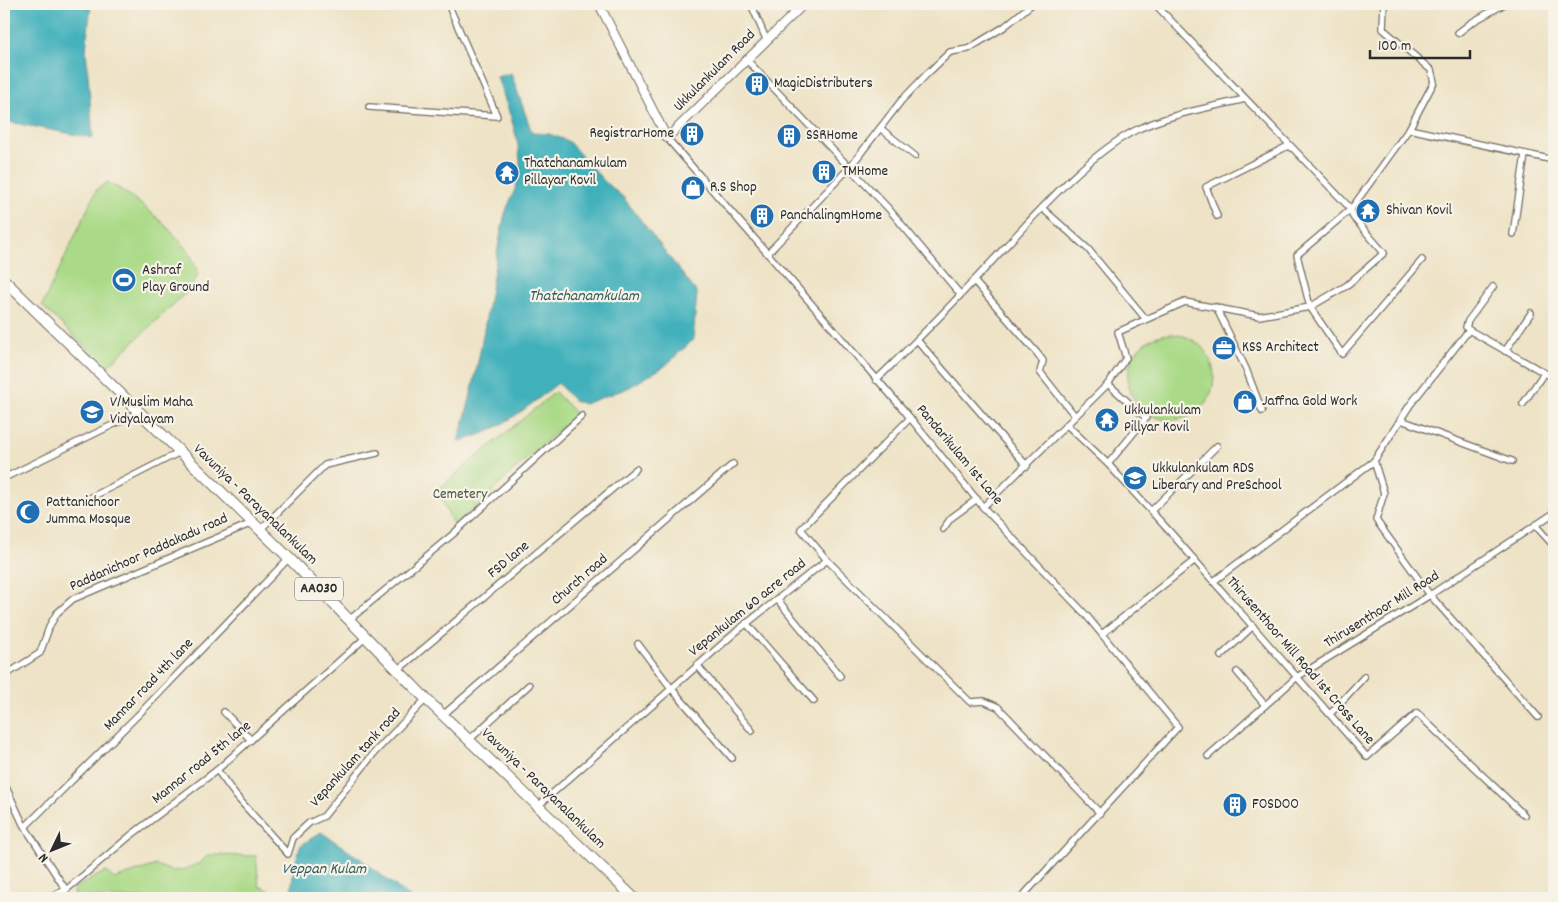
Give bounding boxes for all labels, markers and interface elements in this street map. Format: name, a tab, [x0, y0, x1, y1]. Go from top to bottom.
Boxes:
street label: Ukkulankulam Road	[669, 25, 761, 117]
scale bar	[1370, 28, 1470, 60]
text: 100 m	[1378, 36, 1411, 58]
building icon: MagicDistributers	[744, 71, 770, 97]
place label: MagicDistributers	[774, 73, 873, 95]
building icon: RegistrarHome	[679, 121, 705, 147]
place label: RegistrarHome	[590, 123, 674, 145]
building icon: SSRHome	[776, 123, 802, 149]
place label: SSRHome	[806, 125, 858, 147]
place label: Thatchanamkulam Pillayar Kovil	[524, 153, 627, 192]
building icon: TMHome	[811, 159, 837, 185]
temple icon: Thatchanamkulam Pillayar Kovil	[494, 160, 520, 186]
place label: TMHome	[842, 161, 888, 183]
shop icon: R.S Shop	[680, 175, 706, 201]
place label: R.S Shop	[710, 177, 757, 199]
temple icon: Shivan Kovil	[1355, 198, 1381, 224]
place label: Shivan Kovil	[1386, 200, 1452, 222]
building icon: PanchalingmHome	[749, 203, 775, 229]
place label: PanchalingmHome	[780, 205, 882, 227]
place label: Ashraf Play Ground	[142, 260, 209, 299]
sports icon: Ashraf Play Ground	[111, 267, 137, 293]
water label: Thatchanamkulam	[529, 285, 640, 308]
office icon: KSS Architect	[1211, 335, 1237, 361]
place label: KSS Architect	[1242, 337, 1319, 359]
shop icon: Jaffna Gold Work	[1232, 389, 1258, 415]
place label: Jaffna Gold Work	[1262, 391, 1357, 413]
place label: V/Muslim Maha Vidyalayam	[110, 392, 194, 431]
school or university icon: V/Muslim Maha Vidyalayam	[79, 399, 105, 425]
street label: Pandarikulam 1st Lane	[910, 400, 1008, 510]
place label: Ukkulankulam Pillyar Kovil	[1124, 400, 1201, 439]
temple icon: Ukkulankulam Pillyar Kovil	[1094, 407, 1120, 433]
street label: Vavuniya - Parayanalankulam	[188, 439, 322, 571]
place label: Ukkulankulam RDS Liberary and PreSchool	[1152, 458, 1282, 497]
school or university icon: Ukkulankulam RDS Liberary and PreSchool	[1122, 465, 1148, 491]
park label: Cemetery	[433, 484, 488, 506]
place label: Pattanichoor Jumma Mosque	[46, 492, 131, 531]
mosque icon: Pattanichoor Jumma Mosque	[15, 499, 41, 525]
street label: Paddanichoor Paddakadu road	[66, 508, 232, 598]
street label: FSD lane	[483, 536, 535, 584]
street label: Church road	[547, 549, 613, 611]
street label: Vepankulam 60 acre road	[685, 554, 811, 662]
street label: Thirusenthoor Mill Road	[1320, 566, 1444, 654]
street label: Thirusenthoor Mill Road 1st Cross Lane	[1221, 572, 1380, 750]
road number: AA030	[295, 578, 343, 600]
street label: Mannar road 4th lane	[99, 633, 199, 736]
street label: Vepankulam tank road	[305, 703, 407, 813]
street label: Mannar road 5th lane	[148, 716, 257, 810]
street label: Vavuniya - Parayanalankulam	[476, 723, 610, 855]
building icon: FOSDOO	[1222, 792, 1248, 818]
place label: FOSDOO	[1252, 794, 1299, 816]
north arrow	[28, 824, 78, 874]
text: N	[34, 848, 54, 867]
water label: Veppan Kulam	[282, 858, 367, 881]

